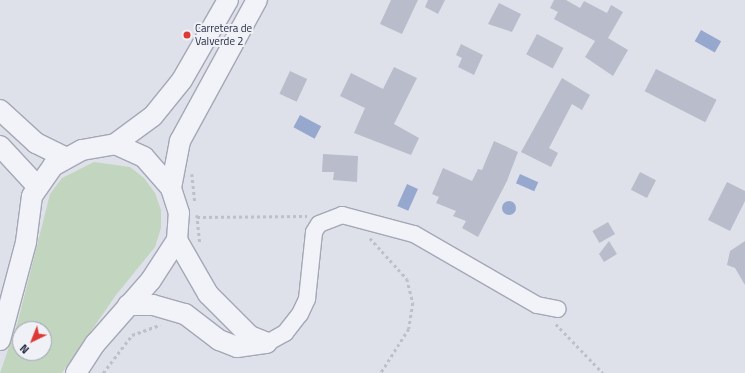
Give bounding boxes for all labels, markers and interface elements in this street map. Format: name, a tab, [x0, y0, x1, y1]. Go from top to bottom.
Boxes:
place label: Carretera de Valverde 2	[195, 22, 252, 48]
marker: Carretera de Valverde 2	[182, 30, 192, 40]
north arrow	[12, 321, 52, 361]
text: N	[16, 341, 33, 357]

